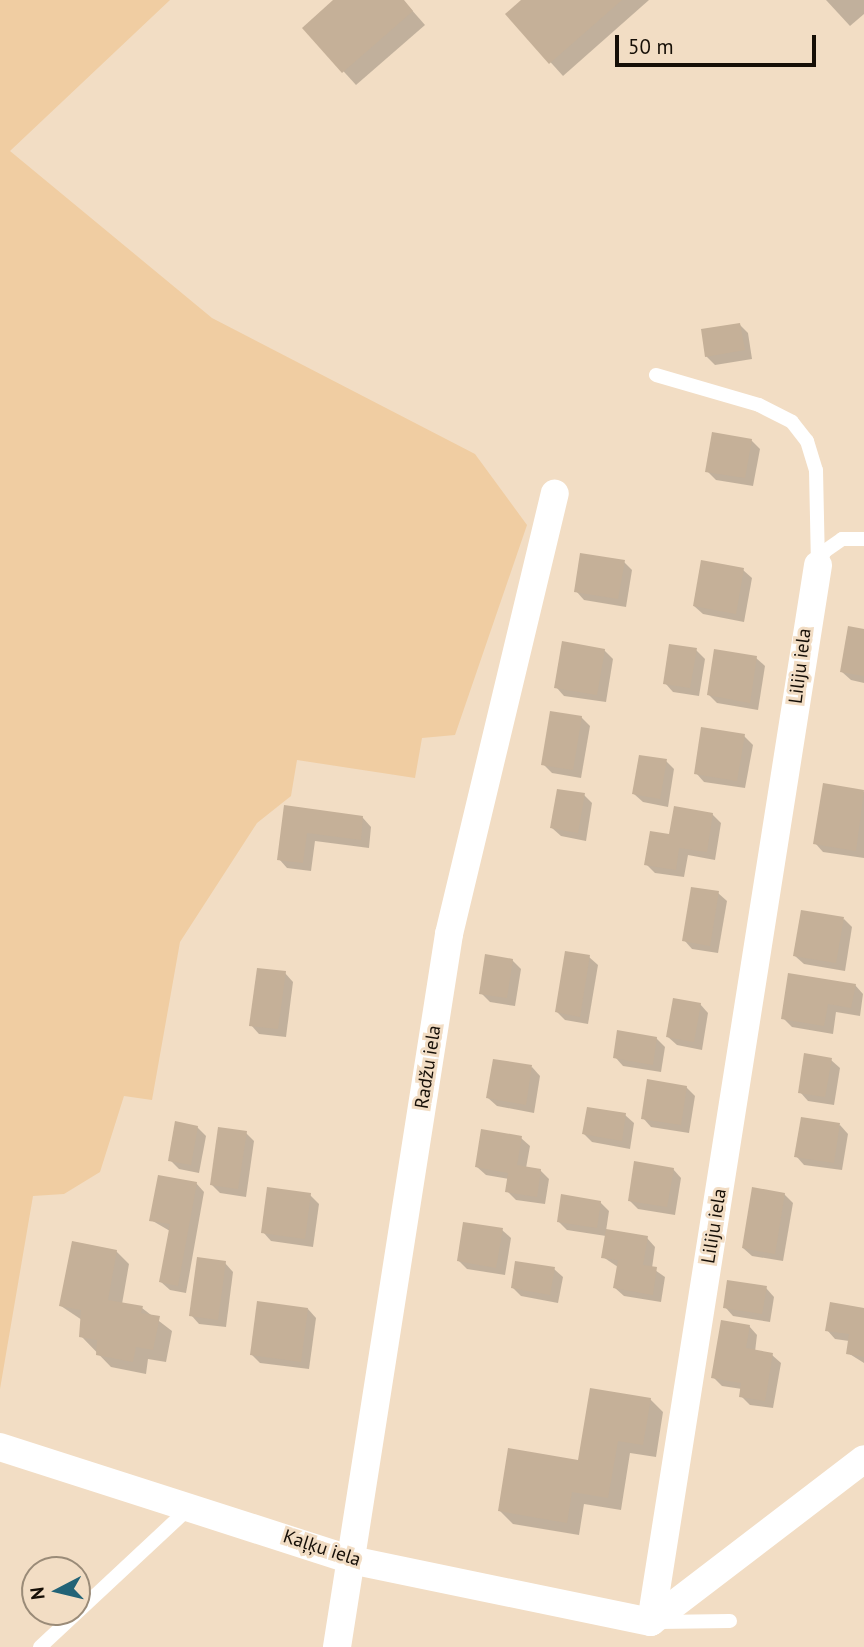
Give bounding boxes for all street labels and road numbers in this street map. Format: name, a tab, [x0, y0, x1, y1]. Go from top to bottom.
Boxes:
street label: Liliju iela	[784, 627, 816, 705]
street label: Radžu iela	[410, 1024, 446, 1110]
street label: Liliju iela	[697, 1187, 731, 1265]
street label: Kaļķu iela	[280, 1525, 364, 1571]

